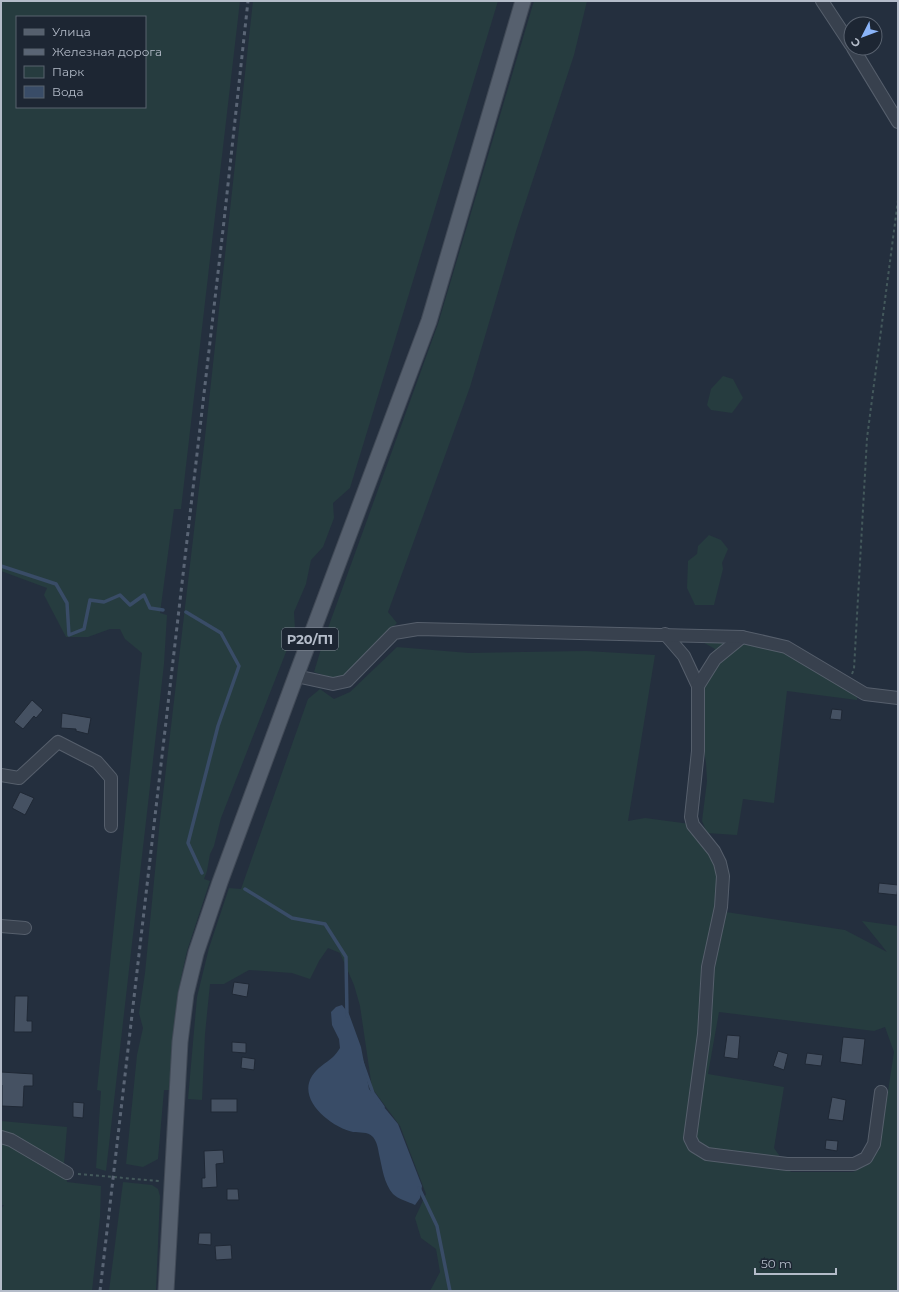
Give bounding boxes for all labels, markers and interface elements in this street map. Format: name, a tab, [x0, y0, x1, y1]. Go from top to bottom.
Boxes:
legend	[16, 16, 146, 108]
north arrow	[843, 16, 883, 56]
text: Улица	[52, 24, 91, 39]
text: С	[848, 35, 863, 50]
text: Железная дорога	[52, 44, 162, 59]
text: Парк	[52, 64, 84, 79]
text: Вода	[52, 84, 83, 99]
road number: Р20/П1	[282, 628, 338, 650]
scale bar	[755, 1250, 836, 1276]
text: 50 m	[761, 1256, 792, 1271]

